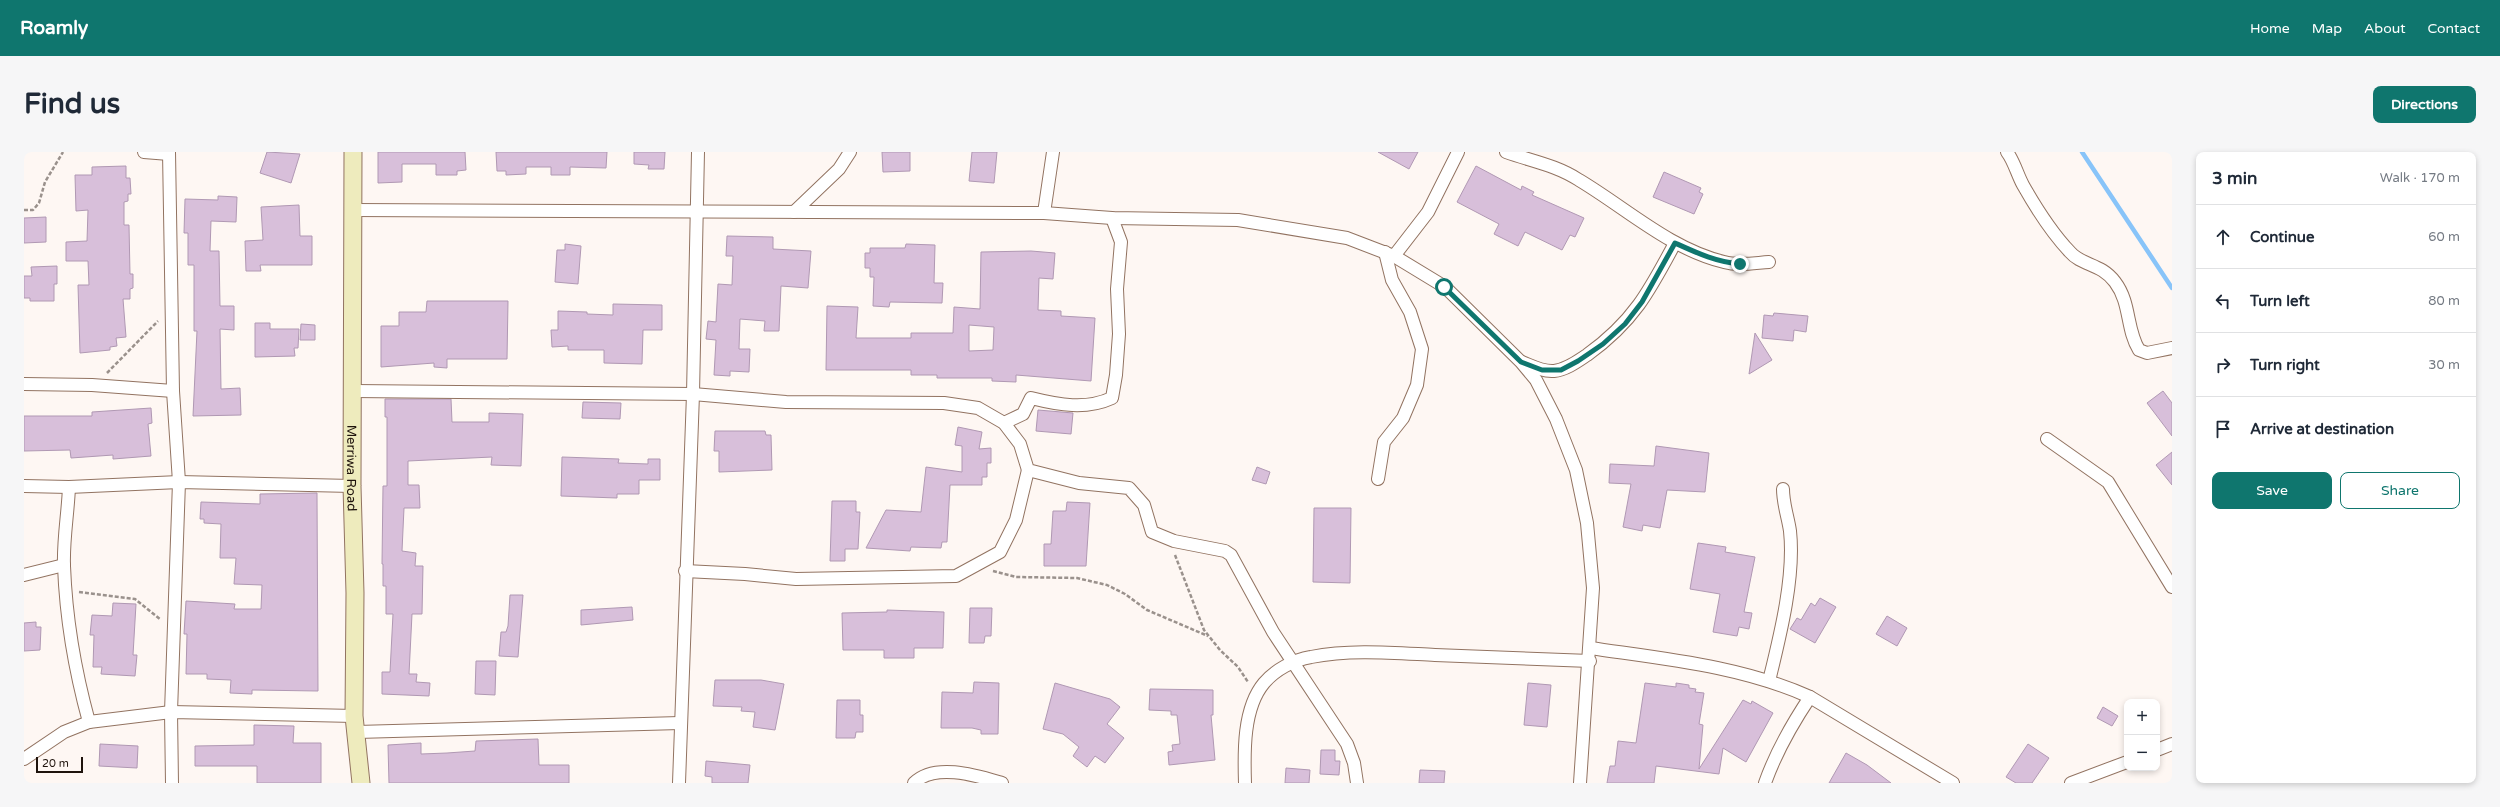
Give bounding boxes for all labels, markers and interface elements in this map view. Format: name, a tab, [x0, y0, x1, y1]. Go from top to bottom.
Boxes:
text: Roamly	[20, 17, 88, 39]
text: Home	[2250, 20, 2290, 37]
text: Map	[2312, 20, 2342, 37]
text: About	[2364, 20, 2406, 37]
text: Contact	[2428, 20, 2480, 37]
button: Directions	[2373, 86, 2476, 123]
text: Find us	[24, 87, 120, 121]
text: 3 min	[2212, 168, 2257, 189]
text: Walk · 170 m	[2380, 170, 2460, 186]
icon: ahead	[2212, 226, 2234, 248]
text: Continue	[2250, 228, 2314, 246]
text: 60 m	[2428, 229, 2460, 245]
route end	[1731, 255, 1749, 273]
route start	[1435, 278, 1453, 296]
icon: left	[2212, 290, 2234, 312]
text: Turn left	[2250, 292, 2310, 310]
text: 80 m	[2428, 293, 2460, 309]
icon: right	[2212, 354, 2234, 376]
text: Turn right	[2250, 356, 2320, 374]
text: 30 m	[2428, 357, 2460, 373]
icon: arrive	[2212, 418, 2234, 440]
text: Arrive at destination	[2250, 420, 2394, 438]
street label: Merriwa Road	[343, 425, 360, 512]
button: Save	[2212, 472, 2332, 509]
button: Share	[2340, 472, 2460, 509]
map controls	[2124, 699, 2160, 771]
button: +	[2124, 699, 2160, 735]
button: −	[2124, 735, 2160, 771]
scale bar	[36, 755, 83, 774]
text: 20 m	[42, 757, 69, 770]

